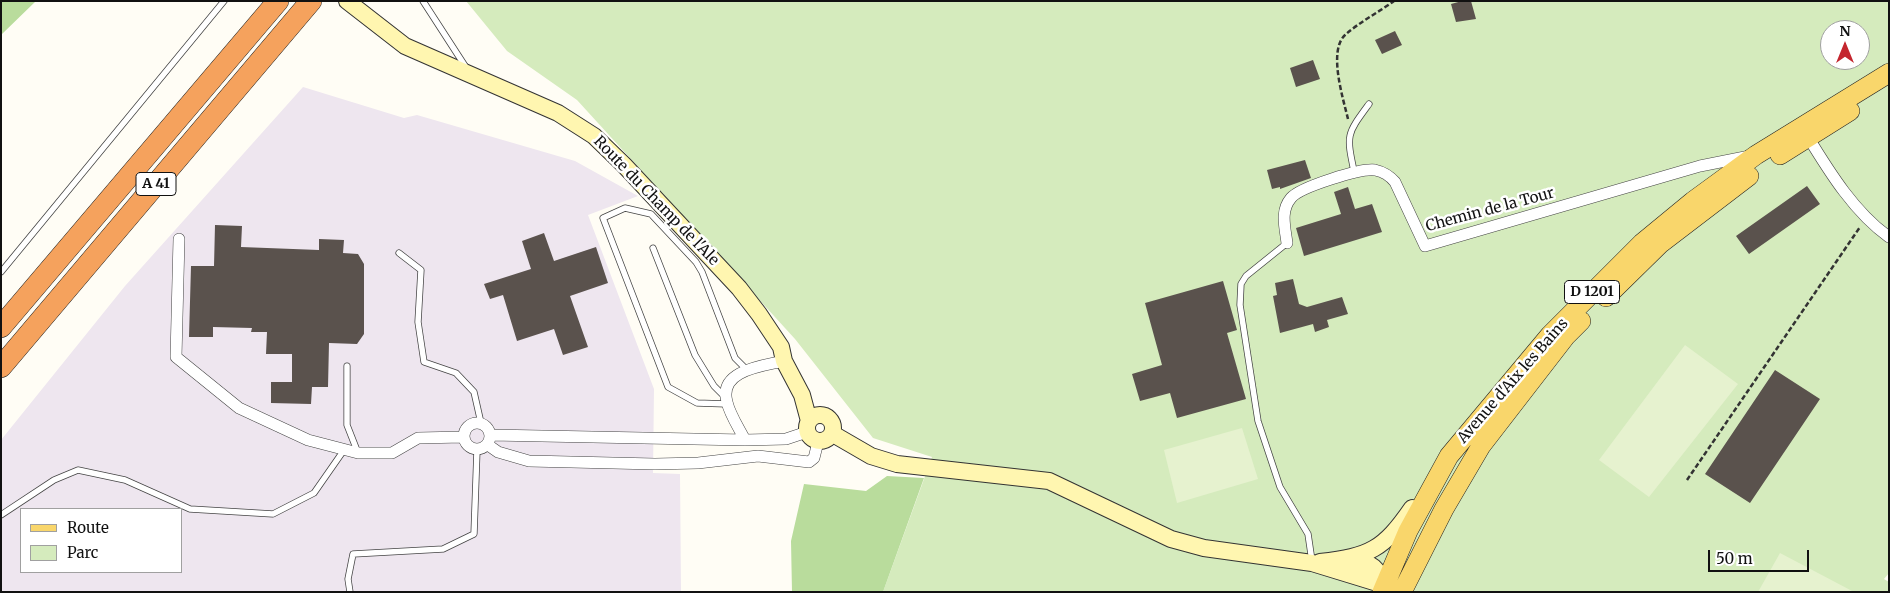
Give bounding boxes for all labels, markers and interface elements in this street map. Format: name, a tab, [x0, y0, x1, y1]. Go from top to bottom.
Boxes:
north arrow	[1820, 20, 1870, 70]
text: N	[1839, 22, 1851, 40]
street label: Route du Champ de l'Ale	[590, 133, 722, 269]
road number: A 41	[136, 172, 176, 195]
street label: Chemin de la Tour	[1424, 184, 1556, 236]
road number: D 1201	[1564, 280, 1620, 304]
street label: Avenue d'Aix les Bains	[1454, 315, 1572, 447]
legend	[20, 508, 182, 573]
text: Route	[67, 518, 109, 537]
scale bar	[1710, 540, 1811, 572]
text: Parc	[67, 543, 98, 562]
text: 50 m	[1716, 549, 1753, 568]

